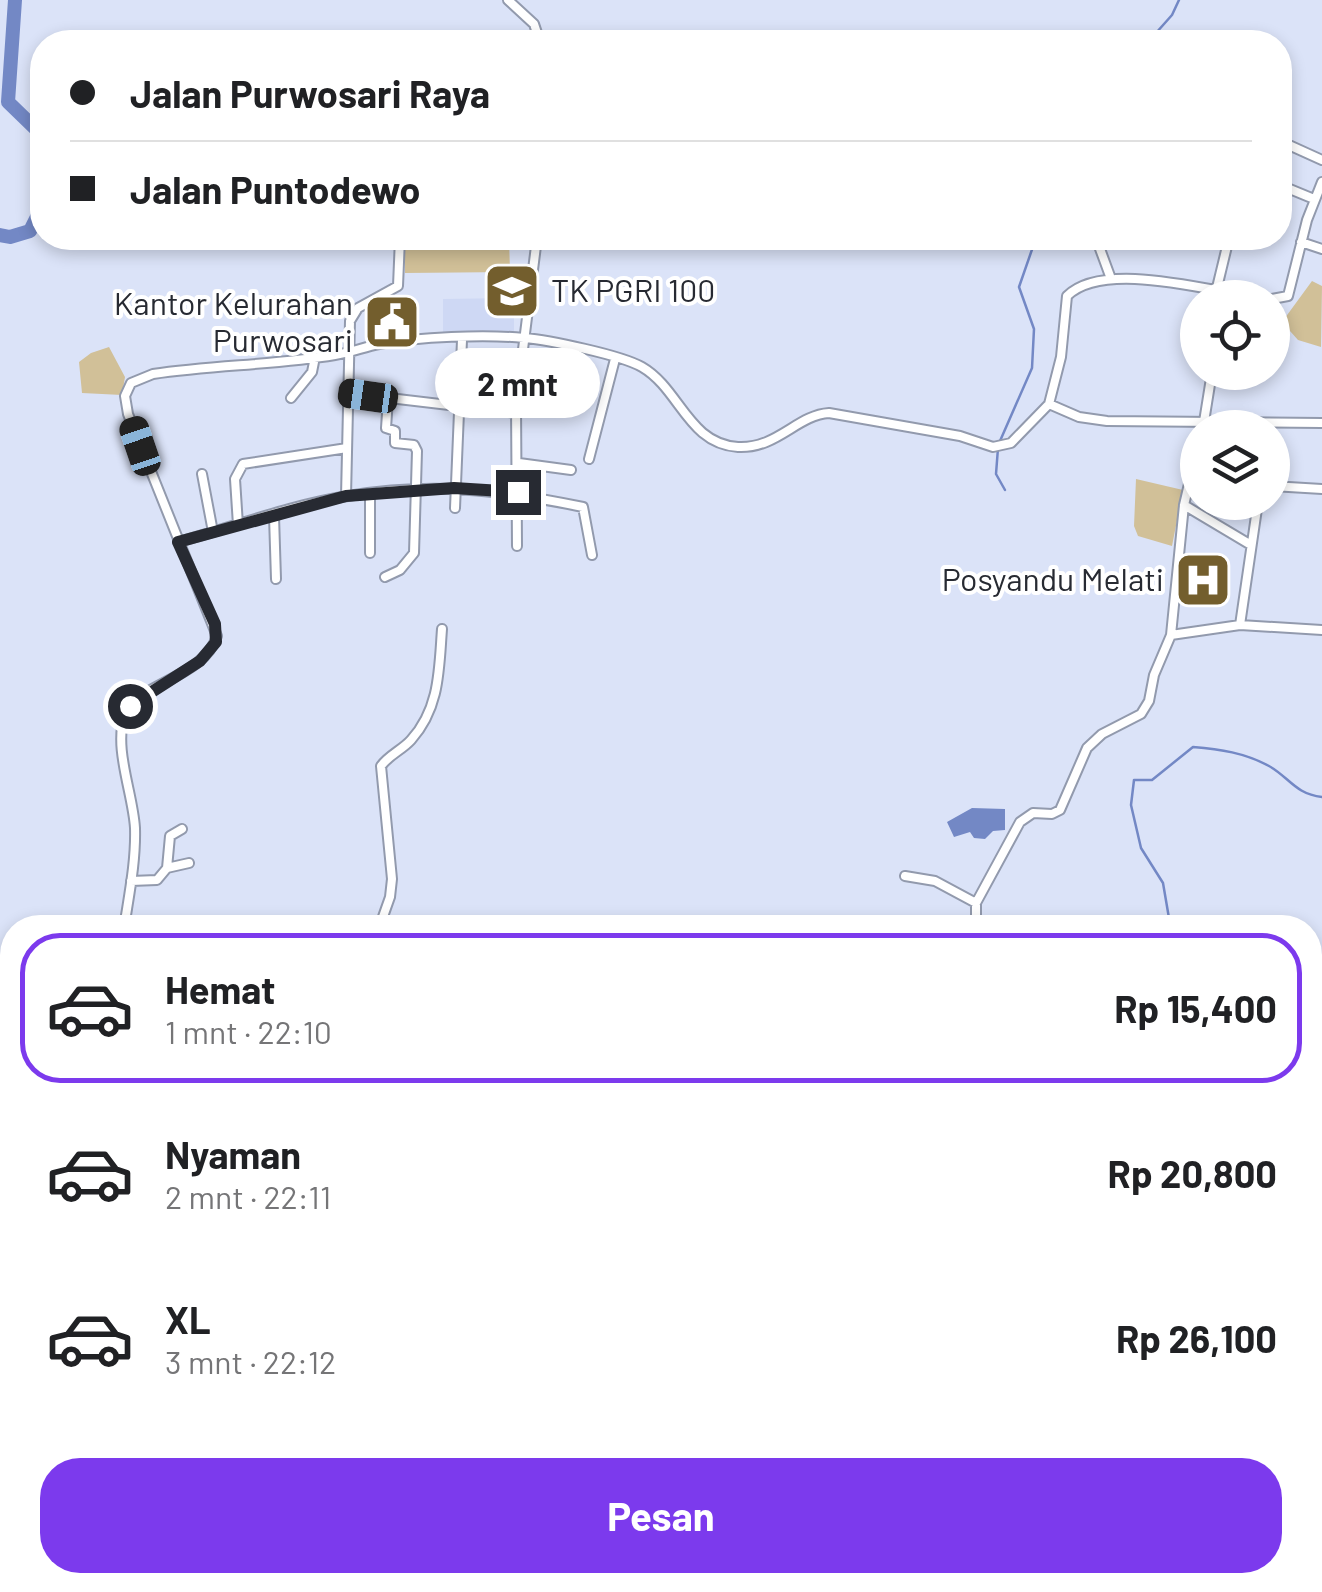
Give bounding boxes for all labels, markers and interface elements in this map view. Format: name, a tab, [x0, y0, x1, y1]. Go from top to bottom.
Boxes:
text: Jalan Purwosari Raya	[130, 70, 490, 116]
text: Jalan Puntodewo	[130, 166, 420, 212]
school or university icon: TK PGRI 100	[482, 261, 542, 321]
place label: TK PGRI 100	[551, 270, 715, 308]
map controls	[1180, 280, 1290, 520]
button: locate	[1180, 280, 1290, 390]
place label: Kantor Kelurahan Purwosari	[114, 283, 353, 358]
public building icon: Kantor Kelurahan Purwosari	[362, 292, 422, 352]
callout: 2 mnt	[436, 347, 600, 417]
text: 2 mnt	[477, 364, 558, 402]
car	[336, 377, 400, 415]
button: layers	[1180, 410, 1290, 520]
car	[116, 413, 164, 479]
route end	[496, 470, 541, 515]
hospital icon: Posyandu Melati	[1173, 550, 1233, 610]
place label: Posyandu Melati	[942, 559, 1164, 597]
route start	[108, 684, 153, 729]
icon: car	[45, 963, 135, 1053]
text: Hemat	[165, 966, 275, 1012]
text: Rp 15,400	[1114, 985, 1277, 1031]
text: 1 mnt · 22:10	[165, 1012, 332, 1050]
icon: car	[45, 1128, 135, 1218]
text: Nyaman	[165, 1131, 301, 1177]
text: Rp 20,800	[1108, 1150, 1277, 1196]
text: 2 mnt · 22:11	[165, 1177, 331, 1215]
icon: car	[45, 1293, 135, 1383]
text: XL	[165, 1296, 211, 1342]
text: Rp 26,100	[1116, 1315, 1277, 1361]
text: 3 mnt · 22:12	[165, 1342, 336, 1380]
button: Pesan	[40, 1458, 1282, 1573]

